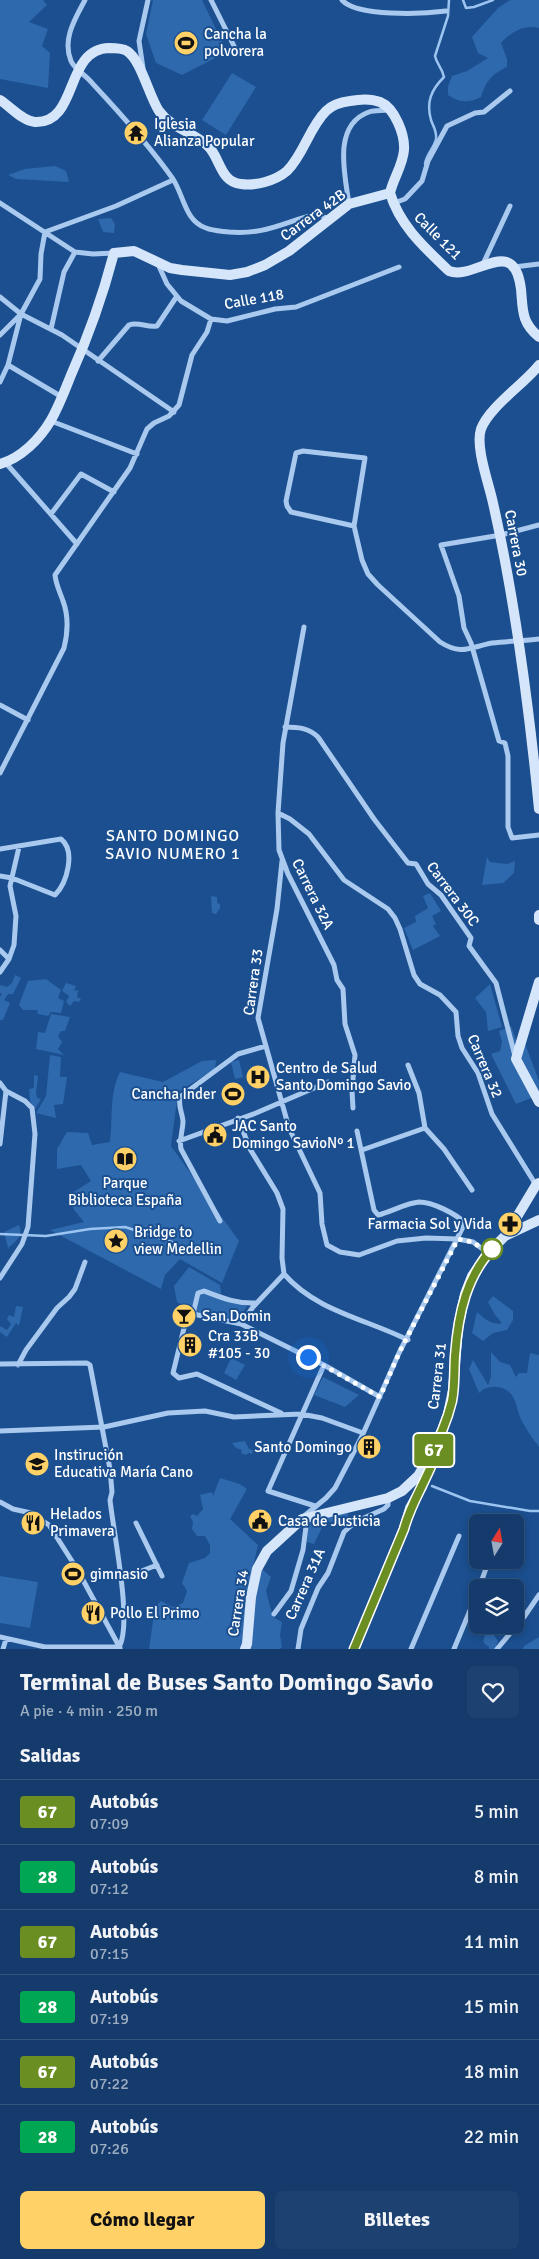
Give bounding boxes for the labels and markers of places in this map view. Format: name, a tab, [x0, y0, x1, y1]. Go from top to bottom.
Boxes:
place label: Cancha la polvorera	[204, 25, 267, 60]
sports icon: Cancha la polvorera	[173, 30, 199, 56]
place label: Iglesia Alianza Popular	[154, 115, 255, 150]
temple icon: Iglesia Alianza Popular	[123, 120, 149, 146]
place label: Centro de Salud Santo Domingo Savio	[276, 1059, 411, 1094]
hospital icon: Centro de Salud Santo Domingo Savio	[245, 1064, 271, 1090]
sports icon: Cancha Inder	[220, 1081, 246, 1107]
place label: Cancha Inder	[132, 1085, 216, 1103]
place label: JAC Santo Domingo SavioNº 1	[232, 1117, 355, 1152]
public building icon: JAC Santo Domingo SavioNº 1	[202, 1122, 228, 1148]
library icon: Parque Biblioteca España	[112, 1146, 138, 1172]
place label: Parque Biblioteca España	[68, 1174, 182, 1209]
pharmacy icon: Farmacia Sol y Vida	[497, 1211, 523, 1237]
place label: Farmacia Sol y Vida	[367, 1215, 492, 1233]
place label: Bridge to view Medellin	[134, 1223, 222, 1258]
place icon: Bridge to view Medellin	[103, 1228, 129, 1254]
unlabelled marker	[481, 1238, 503, 1260]
bar icon: San Domin	[171, 1303, 197, 1329]
place label: San Domin	[202, 1307, 271, 1325]
place label: Cra 33B #105 - 30	[208, 1327, 270, 1362]
building icon: Cra 33B #105 - 30	[177, 1332, 203, 1358]
building icon: Santo Domingo	[356, 1434, 382, 1460]
place label: Santo Domingo	[254, 1438, 352, 1456]
place label: Instirución Educativa María Cano	[54, 1446, 193, 1481]
school or university icon: Instirución Educativa María Cano	[24, 1451, 50, 1477]
place label: Helados Primavera	[50, 1505, 115, 1540]
public building icon: Casa de Justicia	[247, 1508, 273, 1534]
restaurant icon: Helados Primavera	[20, 1510, 46, 1536]
place label: Casa de Justicia	[278, 1512, 381, 1530]
sports icon: gimnasio	[60, 1561, 86, 1587]
place label: gimnasio	[90, 1565, 148, 1583]
restaurant icon: Pollo El Primo	[80, 1600, 106, 1626]
place label: Pollo El Primo	[110, 1604, 200, 1622]

